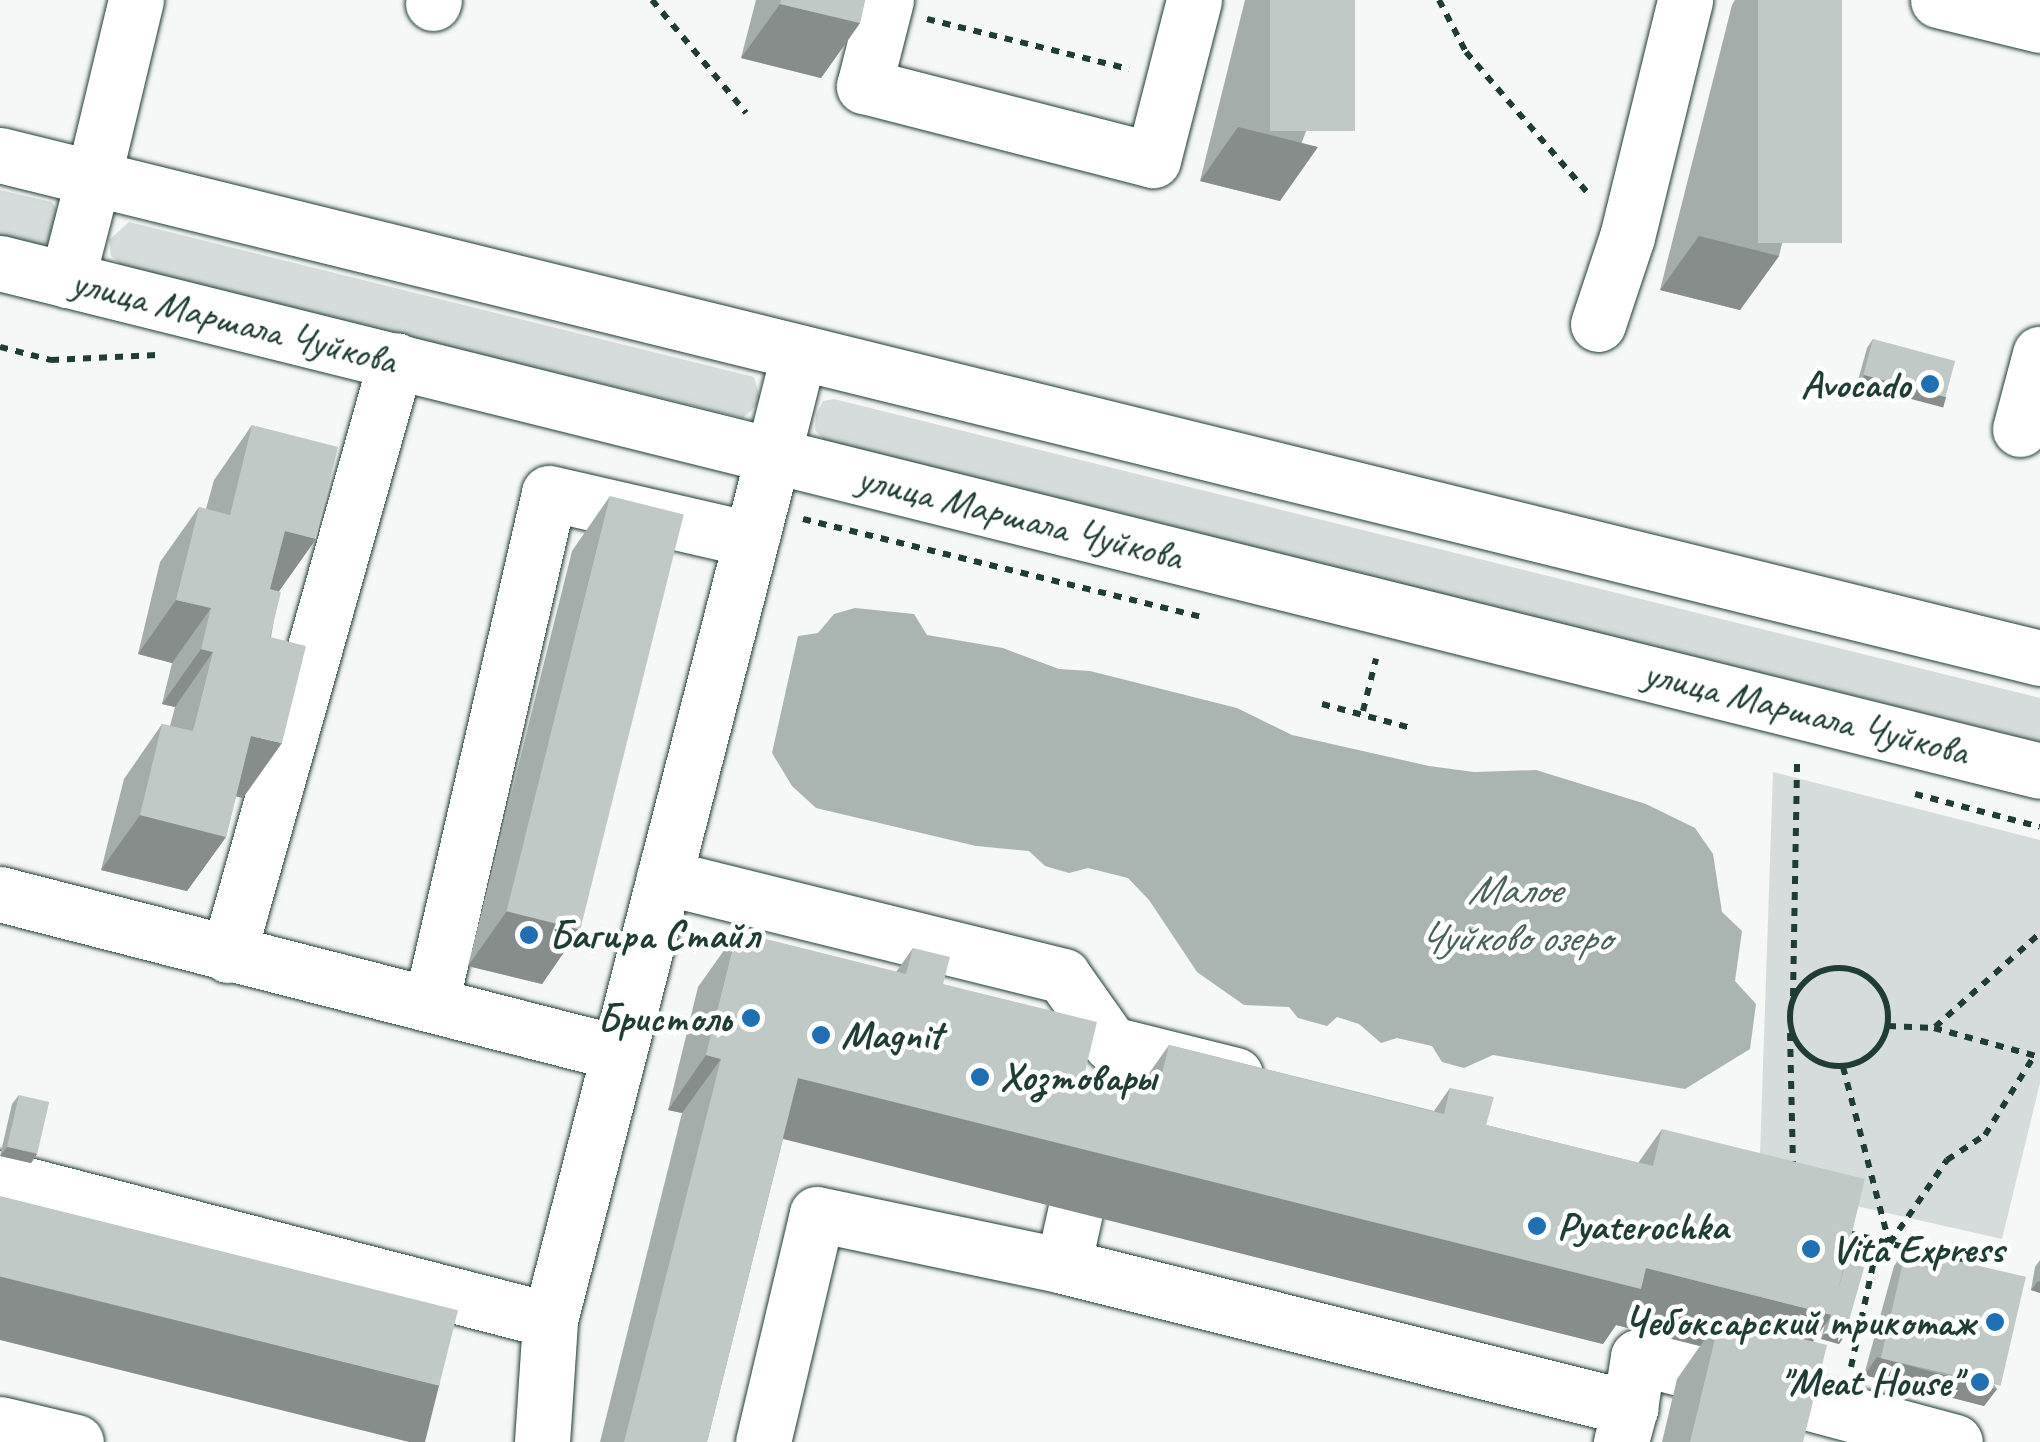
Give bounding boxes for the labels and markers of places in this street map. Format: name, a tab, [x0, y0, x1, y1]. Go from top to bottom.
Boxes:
place label: Avocado	[1801, 360, 1910, 408]
marker: Avocado	[1919, 373, 1941, 395]
place label: Багира Стайл	[549, 911, 757, 959]
marker: Багира Стайл	[518, 924, 540, 946]
place label: Бристоль	[597, 994, 731, 1042]
marker: Бристоль	[740, 1007, 762, 1029]
place label: Magnit	[841, 1011, 942, 1059]
marker: Magnit	[810, 1024, 832, 1046]
place label: Хозтовары	[1000, 1053, 1156, 1101]
marker: Хозтовары	[969, 1066, 991, 1088]
place label: Pyaterochka	[1557, 1202, 1728, 1250]
marker: Pyaterochka	[1526, 1215, 1548, 1237]
place label: Vita Express	[1831, 1225, 2004, 1273]
marker: Vita Express	[1800, 1238, 1822, 1260]
place label: Чебоксарский трикотаж	[1623, 1298, 1975, 1346]
marker: Чебоксарский трикотаж	[1984, 1311, 2006, 1333]
place label: "Meat House"	[1780, 1358, 1960, 1406]
marker: "Meat House"	[1969, 1371, 1991, 1393]

